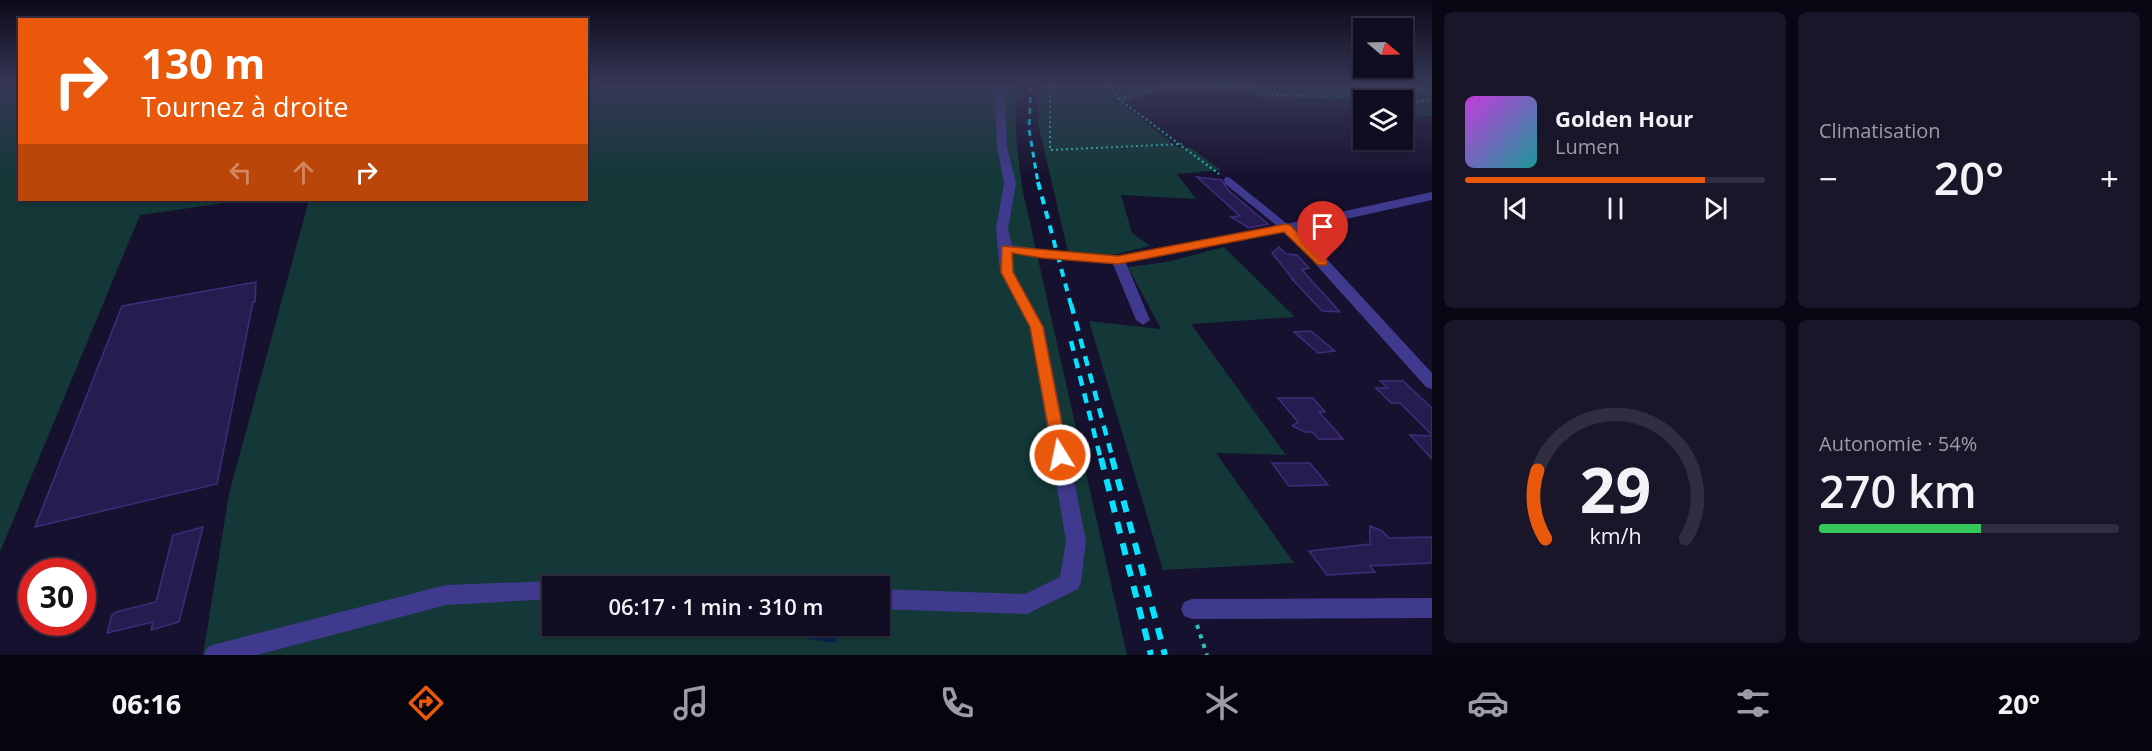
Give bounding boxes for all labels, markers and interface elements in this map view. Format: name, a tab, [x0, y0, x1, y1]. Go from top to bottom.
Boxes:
north arrow	[1353, 18, 1413, 78]
map controls	[1353, 18, 1413, 150]
text: 130 m	[141, 34, 265, 91]
icon: right	[42, 42, 120, 120]
text: Tournez à droite	[141, 88, 349, 125]
button: layers	[1353, 90, 1413, 150]
text: Golden Hour	[1555, 103, 1693, 133]
text: Climatisation	[1819, 117, 1941, 144]
text: Lumen	[1555, 133, 1620, 160]
text: 20°	[1934, 147, 2004, 208]
icon: left	[224, 156, 257, 189]
icon: ahead	[287, 156, 320, 189]
icon: right	[350, 156, 383, 189]
text: −	[1819, 156, 1838, 201]
text: +	[2100, 156, 2119, 201]
icon: previous	[1499, 192, 1532, 225]
icon: pause	[1599, 192, 1632, 225]
icon: next	[1699, 192, 1732, 225]
pin	[1297, 201, 1348, 263]
icon: arrive	[1306, 210, 1339, 243]
position arrow	[1028, 423, 1092, 487]
text: Autonomie · 54%	[1819, 430, 1977, 457]
text: 29	[1579, 446, 1651, 531]
text: 270 km	[1819, 460, 1977, 521]
text: km/h	[1589, 521, 1641, 550]
speed limit sign: 30	[18, 558, 96, 636]
text: 06:17 · 1 min · 310 m	[608, 591, 824, 621]
icon: directions	[405, 682, 447, 724]
icon: music	[670, 682, 712, 724]
icon: phone	[936, 682, 978, 724]
icon: climate	[1201, 682, 1243, 724]
icon: car	[1467, 682, 1509, 724]
icon: filters	[1732, 682, 1774, 724]
text: 06:16	[112, 685, 181, 722]
text: 20°	[1998, 685, 2040, 722]

